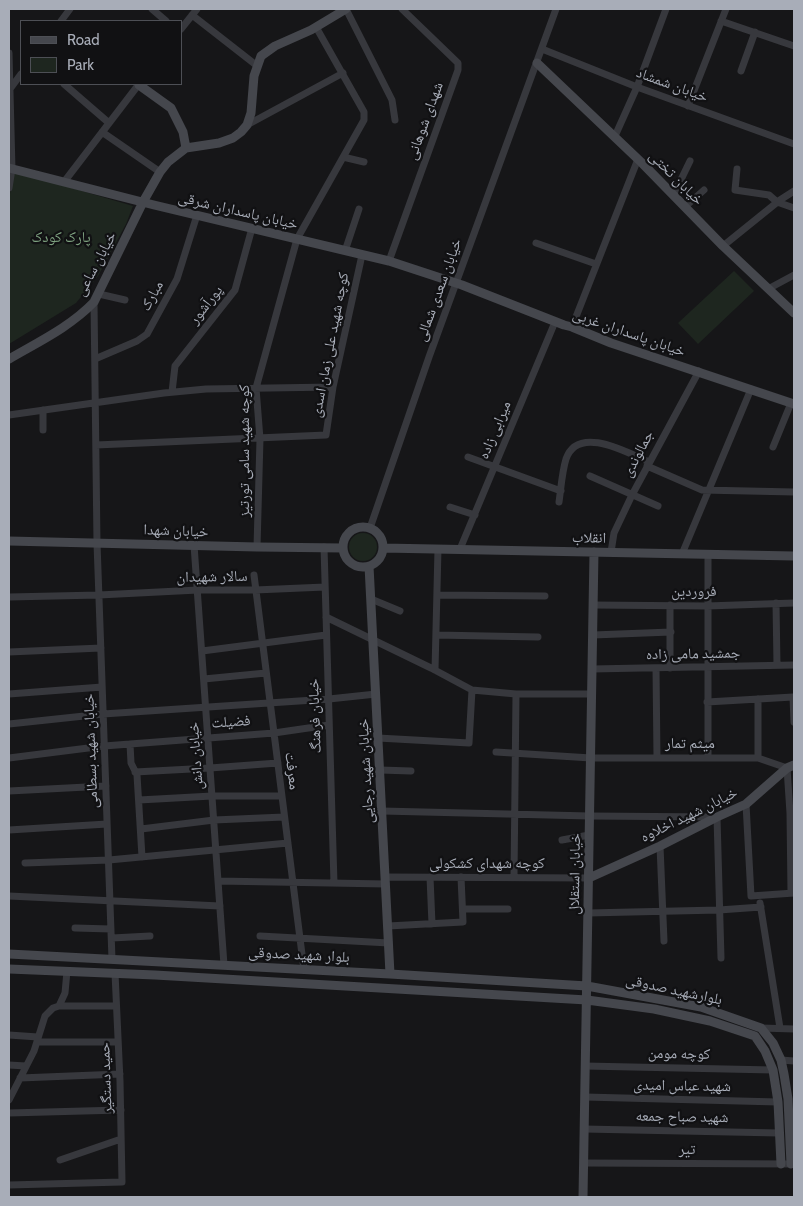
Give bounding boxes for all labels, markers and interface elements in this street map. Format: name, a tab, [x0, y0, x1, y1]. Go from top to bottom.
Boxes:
legend	[20, 20, 182, 85]
text: Road	[67, 31, 100, 49]
text: Park	[67, 56, 94, 74]
street label: خیابان شمشاد	[634, 64, 710, 106]
street label: شهدای شوهانی	[403, 80, 447, 162]
street label: خیابان تختی	[645, 147, 707, 209]
street label: خیابان پاسداران شرقی	[176, 188, 300, 234]
park label: پارک کودک	[31, 229, 91, 247]
street label: خیابان ساعی	[72, 229, 120, 299]
street label: خیابان سعدی شمالی	[412, 236, 466, 344]
street label: کوچه شهید علی زمان اسدی	[307, 271, 353, 419]
street label: مبارک	[136, 278, 168, 314]
street label: پورآشور	[185, 282, 227, 328]
street label: خیابان پاسداران غربی	[570, 305, 688, 361]
street label: کوچه شهید سامی تورتیز	[236, 384, 254, 518]
street label: میرابی زاده	[475, 398, 515, 462]
street label: جمالوندی	[618, 428, 658, 480]
street label: خیابان شهدا	[143, 521, 209, 541]
street label: انقلاب	[572, 529, 606, 547]
street label: سالار شهیدان	[176, 567, 248, 587]
street label: فروردین	[671, 583, 717, 601]
street label: جمشید مامی زاده	[646, 644, 740, 664]
street label: خیابان فرهنگ	[305, 678, 325, 754]
street label: خیابان شهید بسطامی	[80, 693, 102, 809]
street label: فضیلت	[211, 712, 251, 732]
street label: خیابان شهید رجایی	[354, 718, 378, 824]
street label: خیابان دانش	[185, 721, 207, 791]
street label: میثم تمار	[665, 735, 715, 753]
street label: معرفت	[281, 751, 303, 791]
street label: خیابان شهید اخلاوه	[638, 784, 740, 846]
street label: خیابان استقلال	[565, 833, 585, 915]
street label: کوچه شهدای کشکولی	[429, 855, 545, 873]
street label: بلوار شهید صدوقی	[248, 943, 350, 967]
street label: بلوارشهید صدوقی	[624, 971, 724, 1009]
street label: حمید دستگیر	[96, 1042, 116, 1114]
street label: کوچه مومن	[648, 1044, 710, 1064]
street label: شهید عباس امیدی	[633, 1076, 731, 1096]
street label: شهید صباح جمعه	[635, 1107, 729, 1127]
street label: تیر	[679, 1141, 695, 1159]

